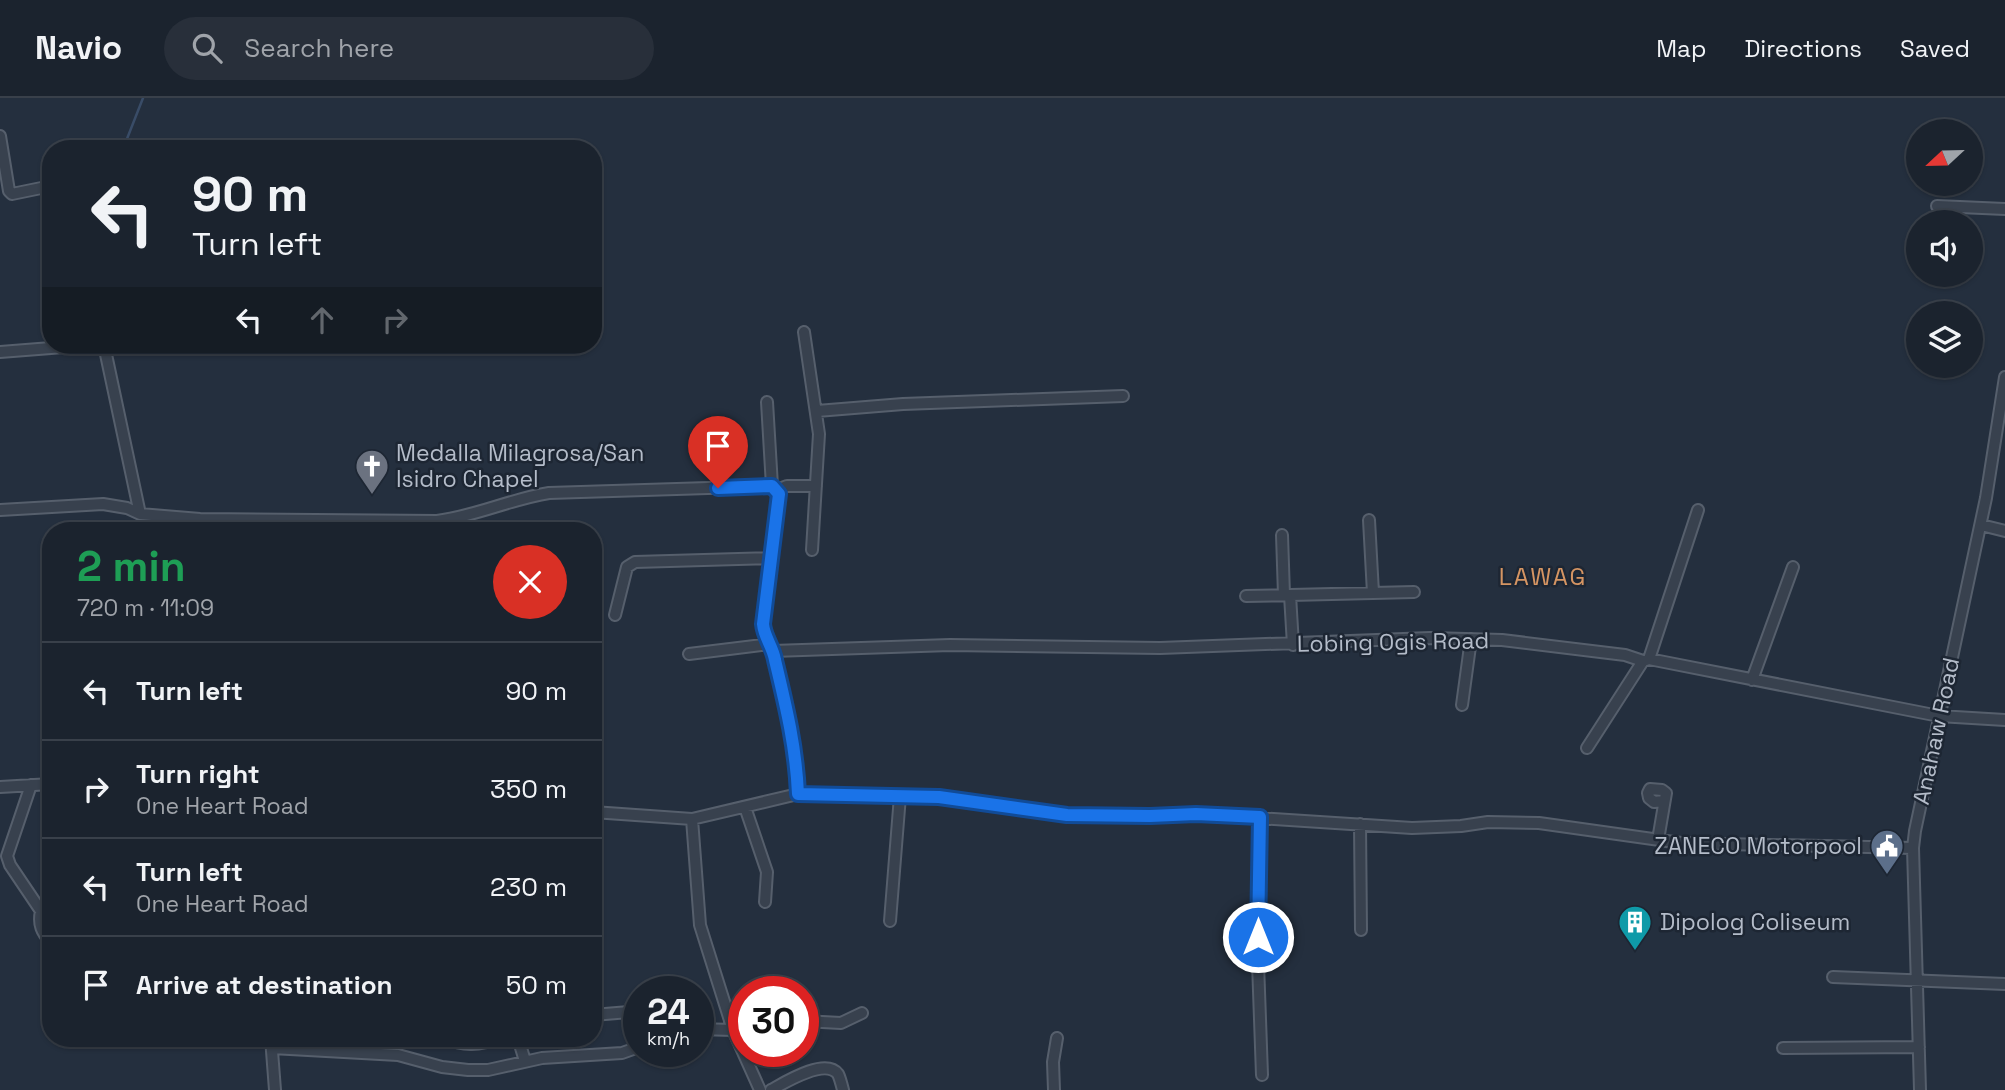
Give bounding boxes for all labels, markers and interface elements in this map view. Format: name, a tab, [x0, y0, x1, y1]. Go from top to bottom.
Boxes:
search box	[164, 17, 654, 80]
text: Navio	[35, 27, 122, 69]
icon: search	[188, 29, 226, 67]
text: Search here	[244, 31, 394, 65]
text: Map	[1656, 33, 1706, 64]
text: Directions	[1744, 33, 1862, 64]
text: Saved	[1900, 33, 1970, 64]
north arrow	[1906, 119, 1983, 196]
map controls	[1906, 119, 1983, 378]
text: 90 m	[192, 163, 308, 225]
icon: left	[77, 168, 168, 259]
button: sound	[1906, 210, 1983, 287]
text: Turn left	[192, 224, 322, 264]
icon: left	[230, 301, 268, 339]
icon: ahead	[303, 301, 341, 339]
icon: right	[376, 301, 414, 339]
button: layers	[1906, 301, 1983, 378]
pin	[688, 416, 748, 488]
icon: arrive	[699, 427, 737, 465]
place label: Medalla Milagrosa/San Isidro Chapel	[396, 438, 644, 494]
church icon: Medalla Milagrosa/San Isidro Chapel	[353, 447, 391, 496]
text: 2 min	[77, 540, 186, 593]
button: close	[493, 545, 567, 619]
district label: LAWAG	[1499, 561, 1587, 592]
text: 720 m · 11:09	[77, 593, 214, 623]
street label: Lobing Ogis Road	[1297, 625, 1489, 659]
street label: Anahaw Road	[1906, 655, 1966, 807]
icon: left	[77, 672, 115, 710]
text: Turn left	[136, 674, 243, 708]
text: 90 m	[505, 674, 567, 708]
text: Turn right	[136, 757, 260, 791]
icon: right	[77, 770, 115, 808]
text: 350 m	[490, 772, 567, 806]
text: One Heart Road	[136, 791, 309, 821]
public building icon: ZANECO Motorpool	[1868, 827, 1906, 876]
place label: ZANECO Motorpool	[1654, 831, 1862, 861]
text: Turn left	[136, 855, 243, 889]
icon: left	[77, 868, 115, 906]
text: 230 m	[490, 870, 567, 904]
text: One Heart Road	[136, 889, 309, 919]
position arrow	[1221, 900, 1295, 974]
building icon: Dipolog Coliseum	[1616, 903, 1654, 952]
place label: Dipolog Coliseum	[1660, 907, 1850, 937]
icon: arrive	[77, 966, 115, 1004]
text: Arrive at destination	[136, 968, 393, 1002]
text: 50 m	[506, 968, 567, 1002]
speed limit sign: 30	[728, 976, 819, 1067]
text: 24	[647, 990, 690, 1034]
text: km/h	[647, 1027, 690, 1050]

